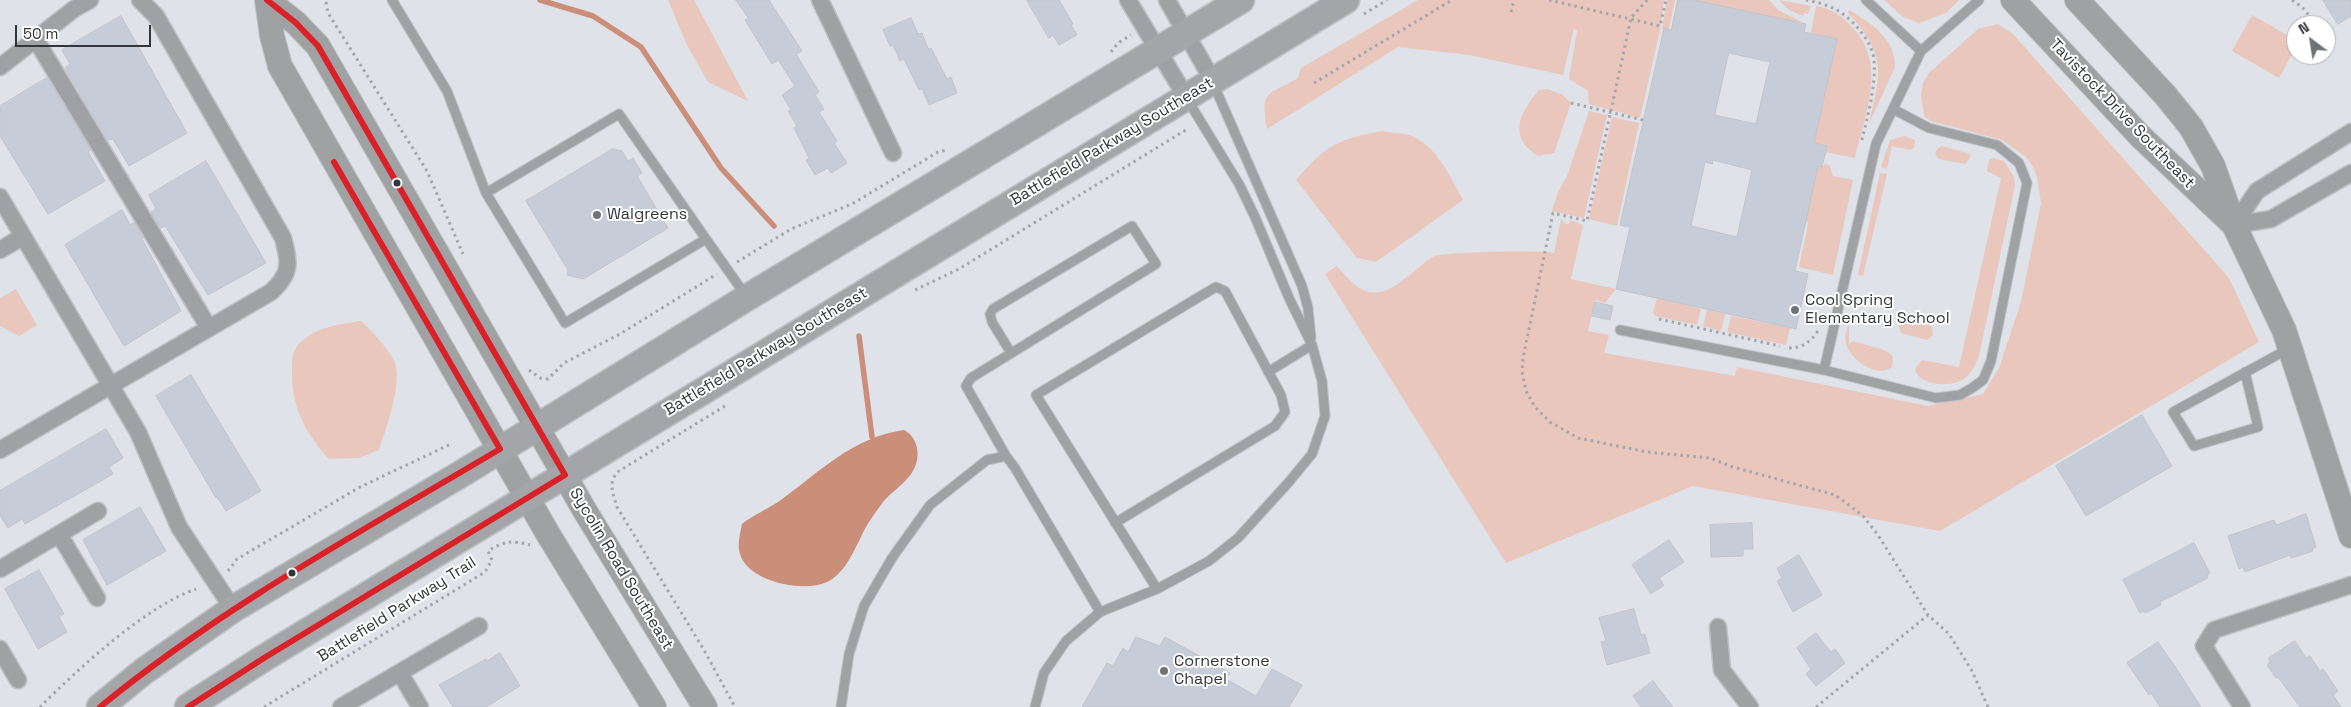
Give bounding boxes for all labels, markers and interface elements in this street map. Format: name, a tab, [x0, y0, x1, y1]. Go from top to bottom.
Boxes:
scale bar	[18, 15, 154, 47]
north arrow	[2286, 15, 2336, 65]
text: N	[2295, 18, 2312, 38]
text: 50 m	[23, 24, 58, 43]
street label: Tavistock Drive Southeast	[2046, 35, 2198, 193]
street label: Battlefield Parkway Southeast	[1007, 74, 1217, 210]
unlabelled marker	[392, 178, 402, 188]
place label: Walgreens	[607, 205, 687, 225]
marker: Walgreens	[591, 209, 603, 221]
street label: Battlefield Parkway Southeast	[661, 284, 871, 420]
place label: Cool Spring Elementary School	[1805, 291, 1950, 329]
marker: Cool Spring Elementary School	[1789, 304, 1801, 316]
street label: Sycolin Road Southeast	[565, 485, 677, 653]
street label: Battlefield Parkway Trail	[314, 553, 480, 667]
unlabelled marker	[287, 568, 297, 578]
place label: Cornerstone Chapel	[1174, 652, 1270, 690]
marker: Cornerstone Chapel	[1158, 665, 1170, 677]

